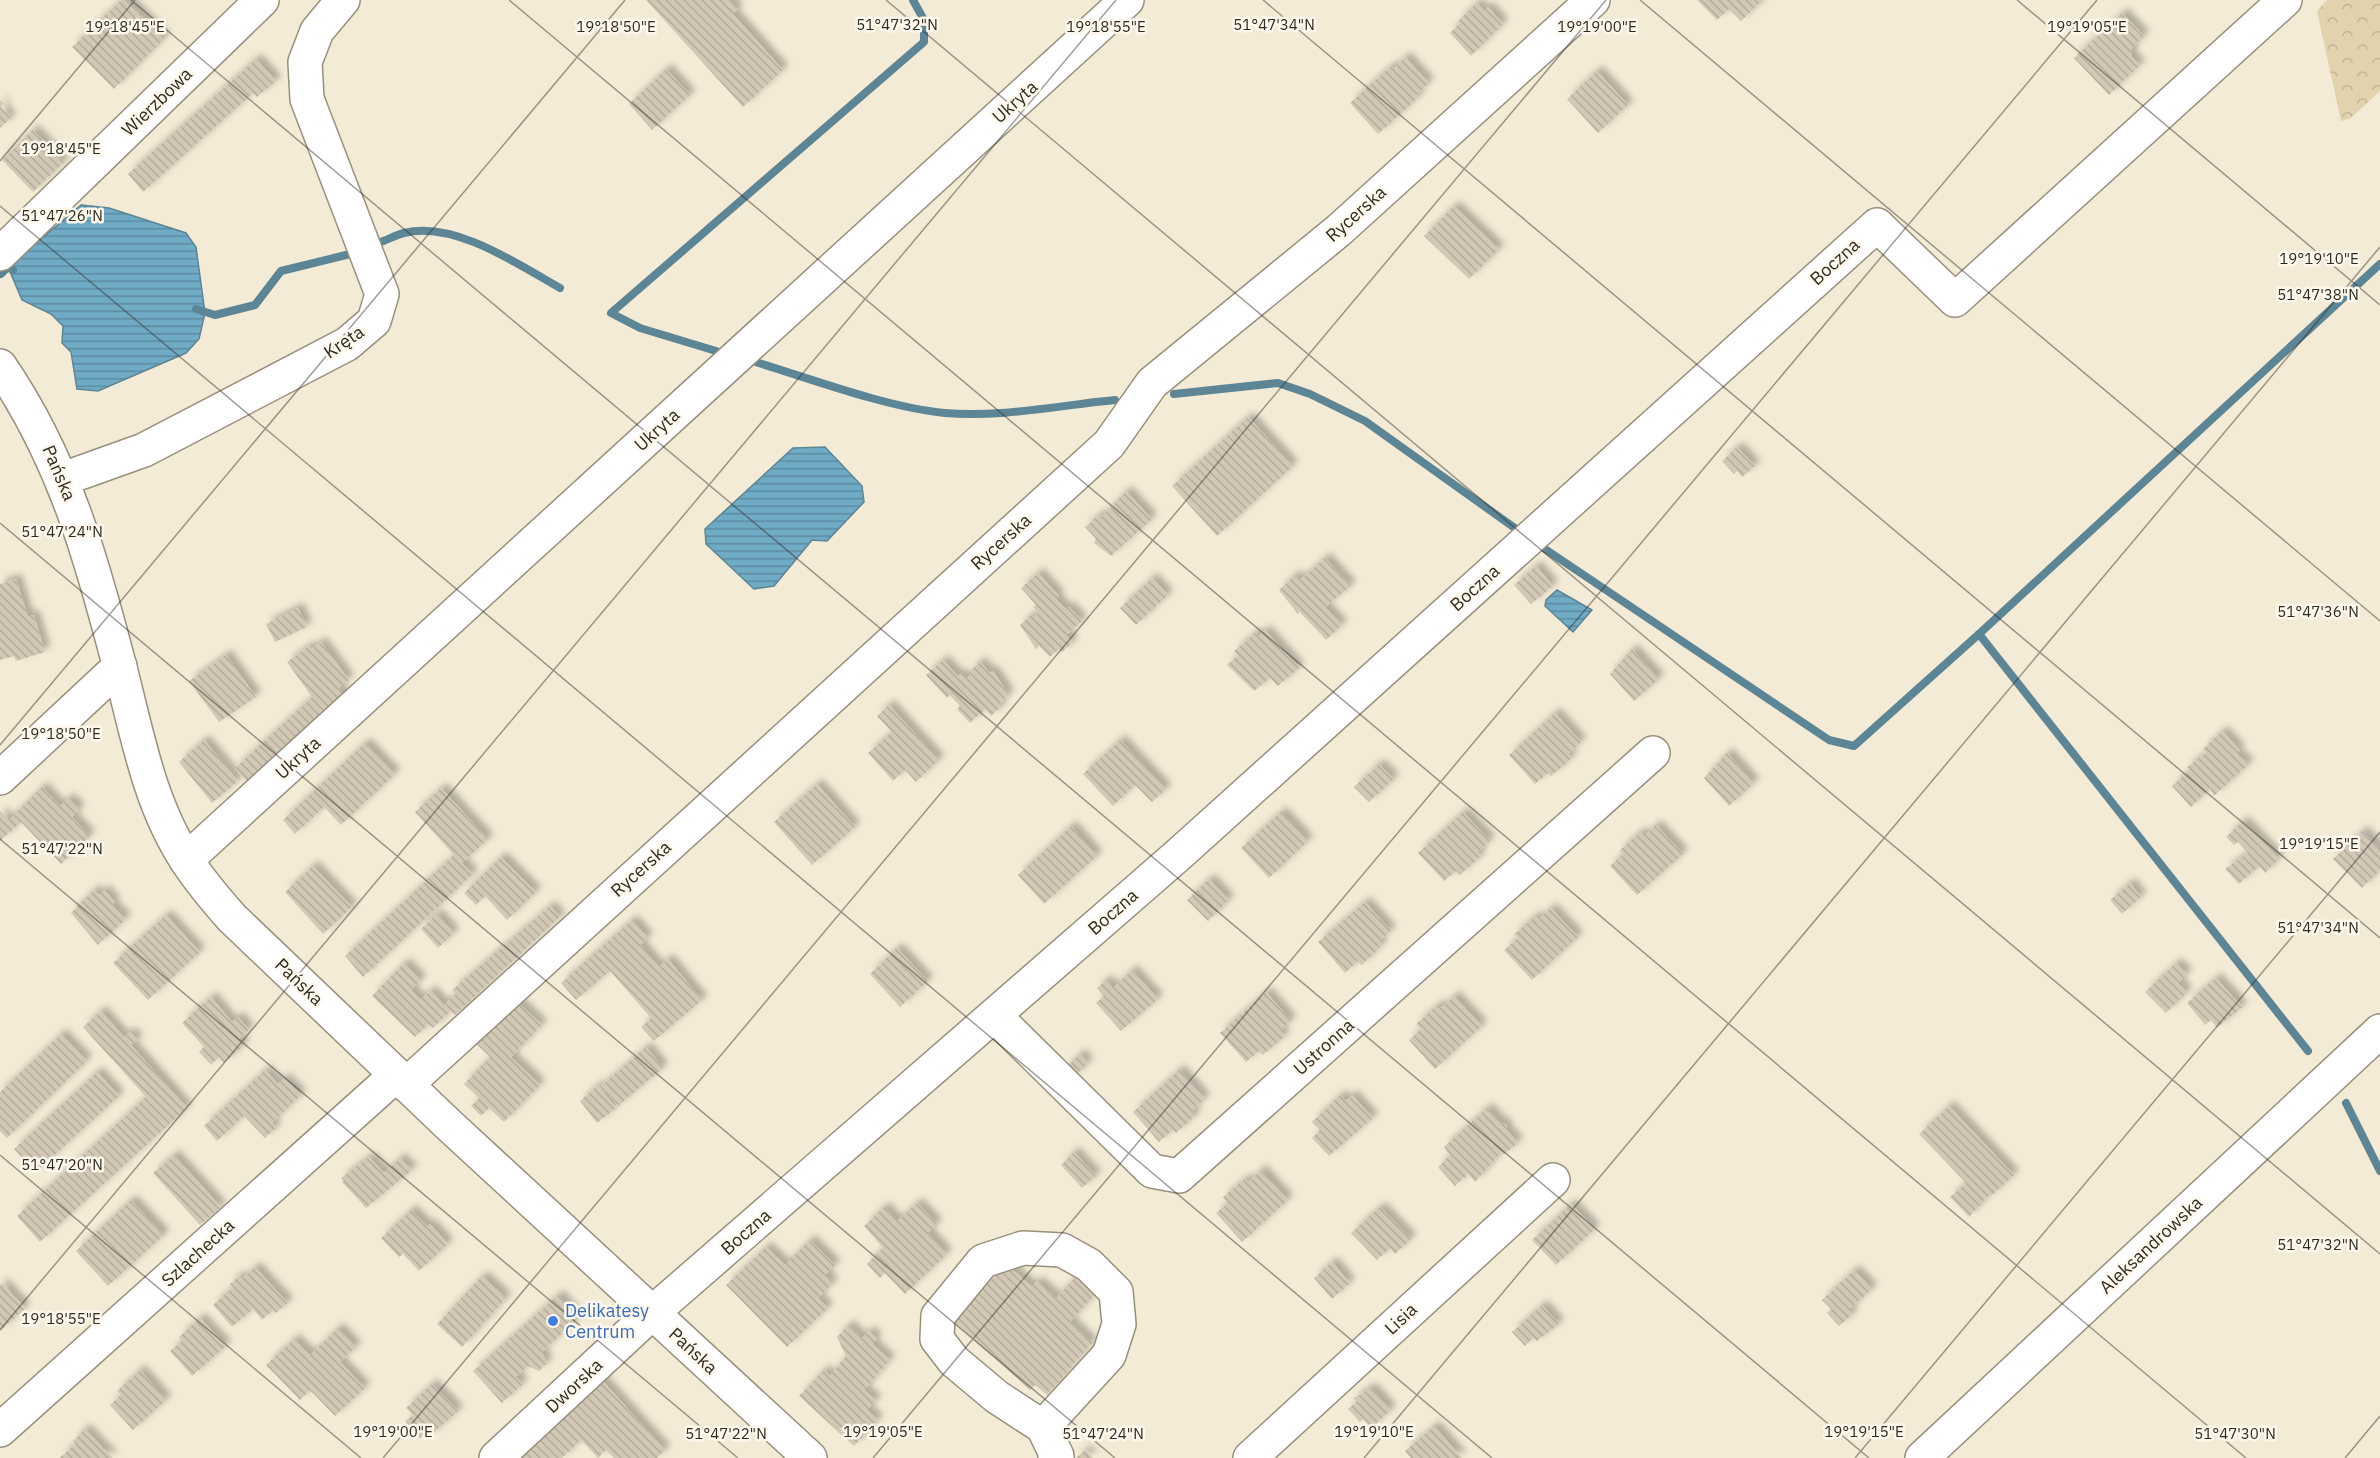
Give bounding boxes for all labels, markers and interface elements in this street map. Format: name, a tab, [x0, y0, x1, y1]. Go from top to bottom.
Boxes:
text: 51°47'32"N	[856, 15, 938, 34]
text: 51°47'34"N	[1233, 15, 1315, 34]
text: 19°18'45"E	[85, 17, 165, 36]
text: 19°18'50"E	[576, 17, 656, 36]
text: 19°18'55"E	[1066, 17, 1146, 36]
text: 19°19'00"E	[1557, 17, 1637, 36]
text: 19°19'05"E	[2047, 17, 2127, 36]
street label: Wierzbowa	[117, 62, 197, 141]
street label: Ukryta	[987, 75, 1042, 128]
text: 19°18'45"E	[21, 139, 101, 158]
street label: Rycerska	[1321, 180, 1391, 247]
text: 51°47'26"N	[21, 206, 103, 225]
street label: Boczna	[1805, 233, 1865, 290]
text: 19°19'10"E	[2279, 249, 2359, 268]
text: 51°47'38"N	[2277, 285, 2359, 304]
street label: Kręta	[319, 320, 369, 363]
street label: Ukryta	[629, 403, 684, 456]
street label: Pańska	[37, 441, 82, 505]
street label: Rycerska	[966, 508, 1036, 575]
text: 51°47'24"N	[21, 522, 103, 541]
street label: Boczna	[1445, 559, 1505, 616]
text: 51°47'36"N	[2277, 602, 2359, 621]
text: 19°18'50"E	[21, 724, 101, 743]
street label: Ukryta	[270, 731, 325, 784]
text: 19°19'15"E	[2279, 834, 2359, 853]
street label: Rycerska	[606, 835, 676, 902]
text: 51°47'22"N	[21, 839, 103, 858]
street label: Boczna	[1083, 883, 1143, 940]
text: 51°47'34"N	[2277, 918, 2359, 937]
street label: Pańska	[270, 953, 329, 1010]
street label: Ustronna	[1289, 1013, 1359, 1080]
text: 51°47'20"N	[21, 1155, 103, 1174]
street label: Aleksandrowska	[2094, 1191, 2207, 1298]
street label: Boczna	[716, 1203, 776, 1260]
street label: Szlachecka	[156, 1214, 239, 1291]
text: 51°47'32"N	[2277, 1235, 2359, 1254]
street label: Lisia	[1380, 1298, 1422, 1339]
place label: Delikatesy Centrum	[565, 1299, 649, 1343]
text: 19°18'55"E	[21, 1309, 101, 1328]
marker: Delikatesy Centrum	[546, 1314, 560, 1328]
street label: Pańska	[664, 1322, 723, 1379]
street label: Dworska	[540, 1353, 607, 1418]
text: 19°19'00"E	[353, 1422, 433, 1441]
text: 19°19'05"E	[843, 1422, 923, 1441]
text: 19°19'10"E	[1334, 1422, 1414, 1441]
text: 19°19'15"E	[1824, 1422, 1904, 1441]
text: 51°47'22"N	[685, 1424, 767, 1443]
text: 51°47'24"N	[1062, 1424, 1144, 1443]
text: 51°47'30"N	[2194, 1424, 2276, 1443]

